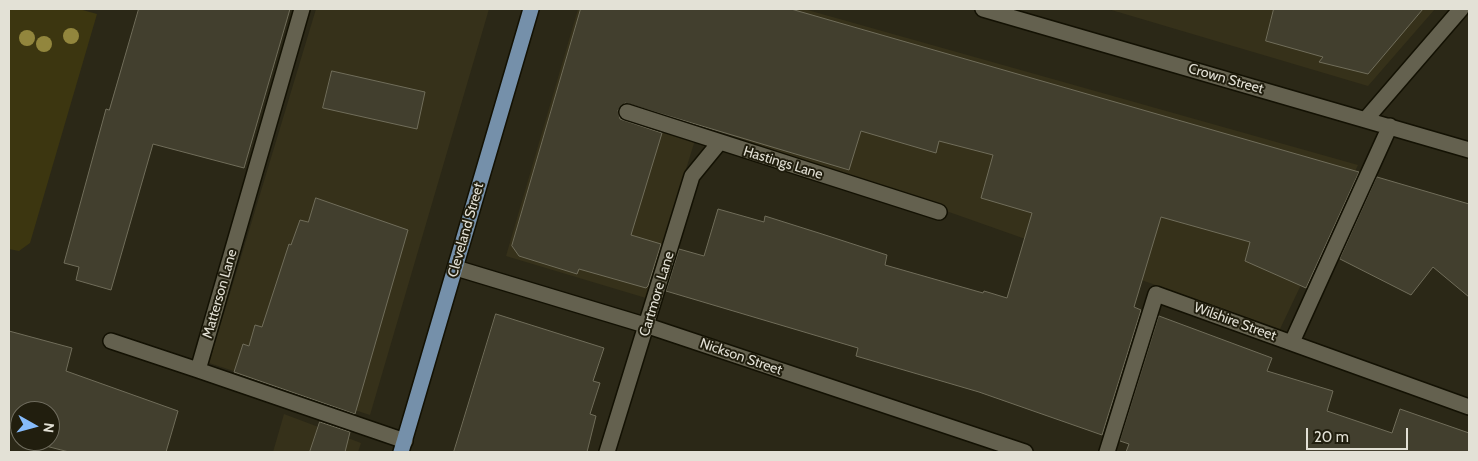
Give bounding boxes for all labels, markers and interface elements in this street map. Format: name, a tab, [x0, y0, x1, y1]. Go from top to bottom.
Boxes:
street label: Crown Street	[1186, 60, 1266, 98]
street label: Hastings Lane	[741, 143, 825, 183]
street label: Cleveland Street	[444, 181, 488, 279]
street label: Matterson Lane	[199, 247, 241, 341]
street label: Cartmore Lane	[636, 250, 678, 338]
street label: Wilshire Street	[1192, 299, 1278, 345]
street label: Nickson Street	[698, 335, 784, 379]
north arrow	[10, 401, 60, 451]
scale bar	[1308, 418, 1410, 450]
text: N	[39, 422, 58, 434]
text: 20 m	[1314, 428, 1349, 446]

